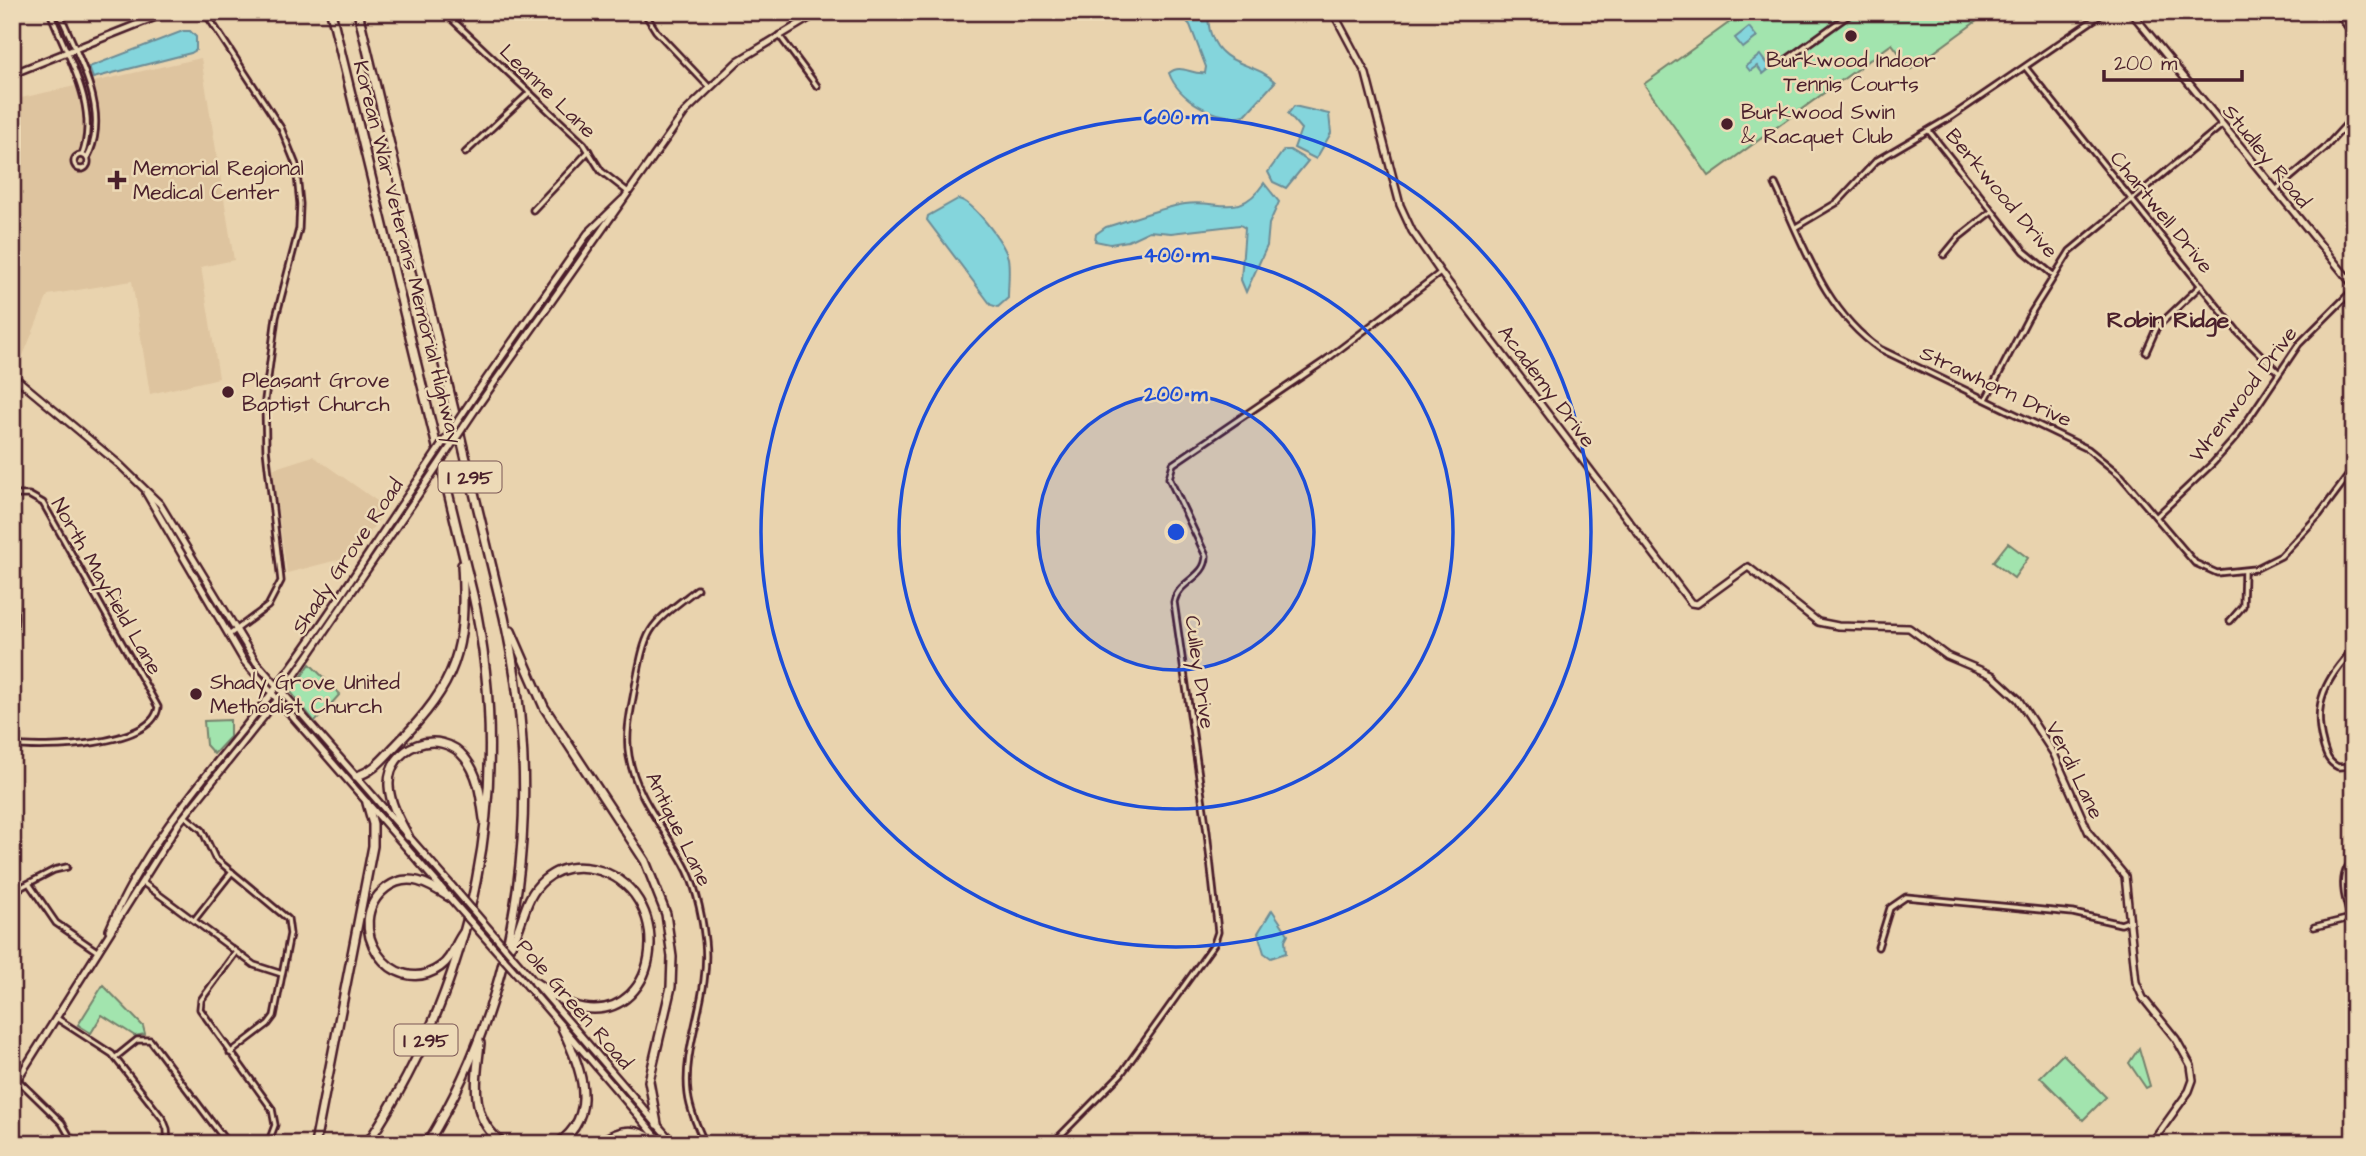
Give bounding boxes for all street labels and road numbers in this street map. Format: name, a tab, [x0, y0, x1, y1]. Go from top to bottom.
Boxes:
street label: Leanne Lane	[493, 38, 602, 145]
street label: Korean War Veterans Memorial Highway	[344, 57, 469, 448]
street label: Studley Road	[2214, 98, 2318, 216]
street label: Berkwood Drive	[1939, 122, 2065, 264]
street label: Chartwell Drive	[2103, 145, 2220, 280]
street label: Academy Drive	[1489, 319, 1602, 455]
street label: Wrenwood Drive	[2183, 320, 2304, 468]
street label: Strawhorn Drive	[1915, 339, 2076, 434]
road number: I 295	[438, 462, 502, 492]
street label: Shady Grove Road	[284, 472, 412, 641]
street label: North Mayfield Lane	[42, 492, 169, 681]
street label: Culley Drive	[1175, 614, 1222, 731]
street label: Verdi Lane	[2038, 716, 2111, 824]
street label: Antique Lane	[638, 767, 719, 891]
street label: Pole Green Road	[510, 933, 640, 1076]
road number: I 295	[394, 1024, 458, 1056]

